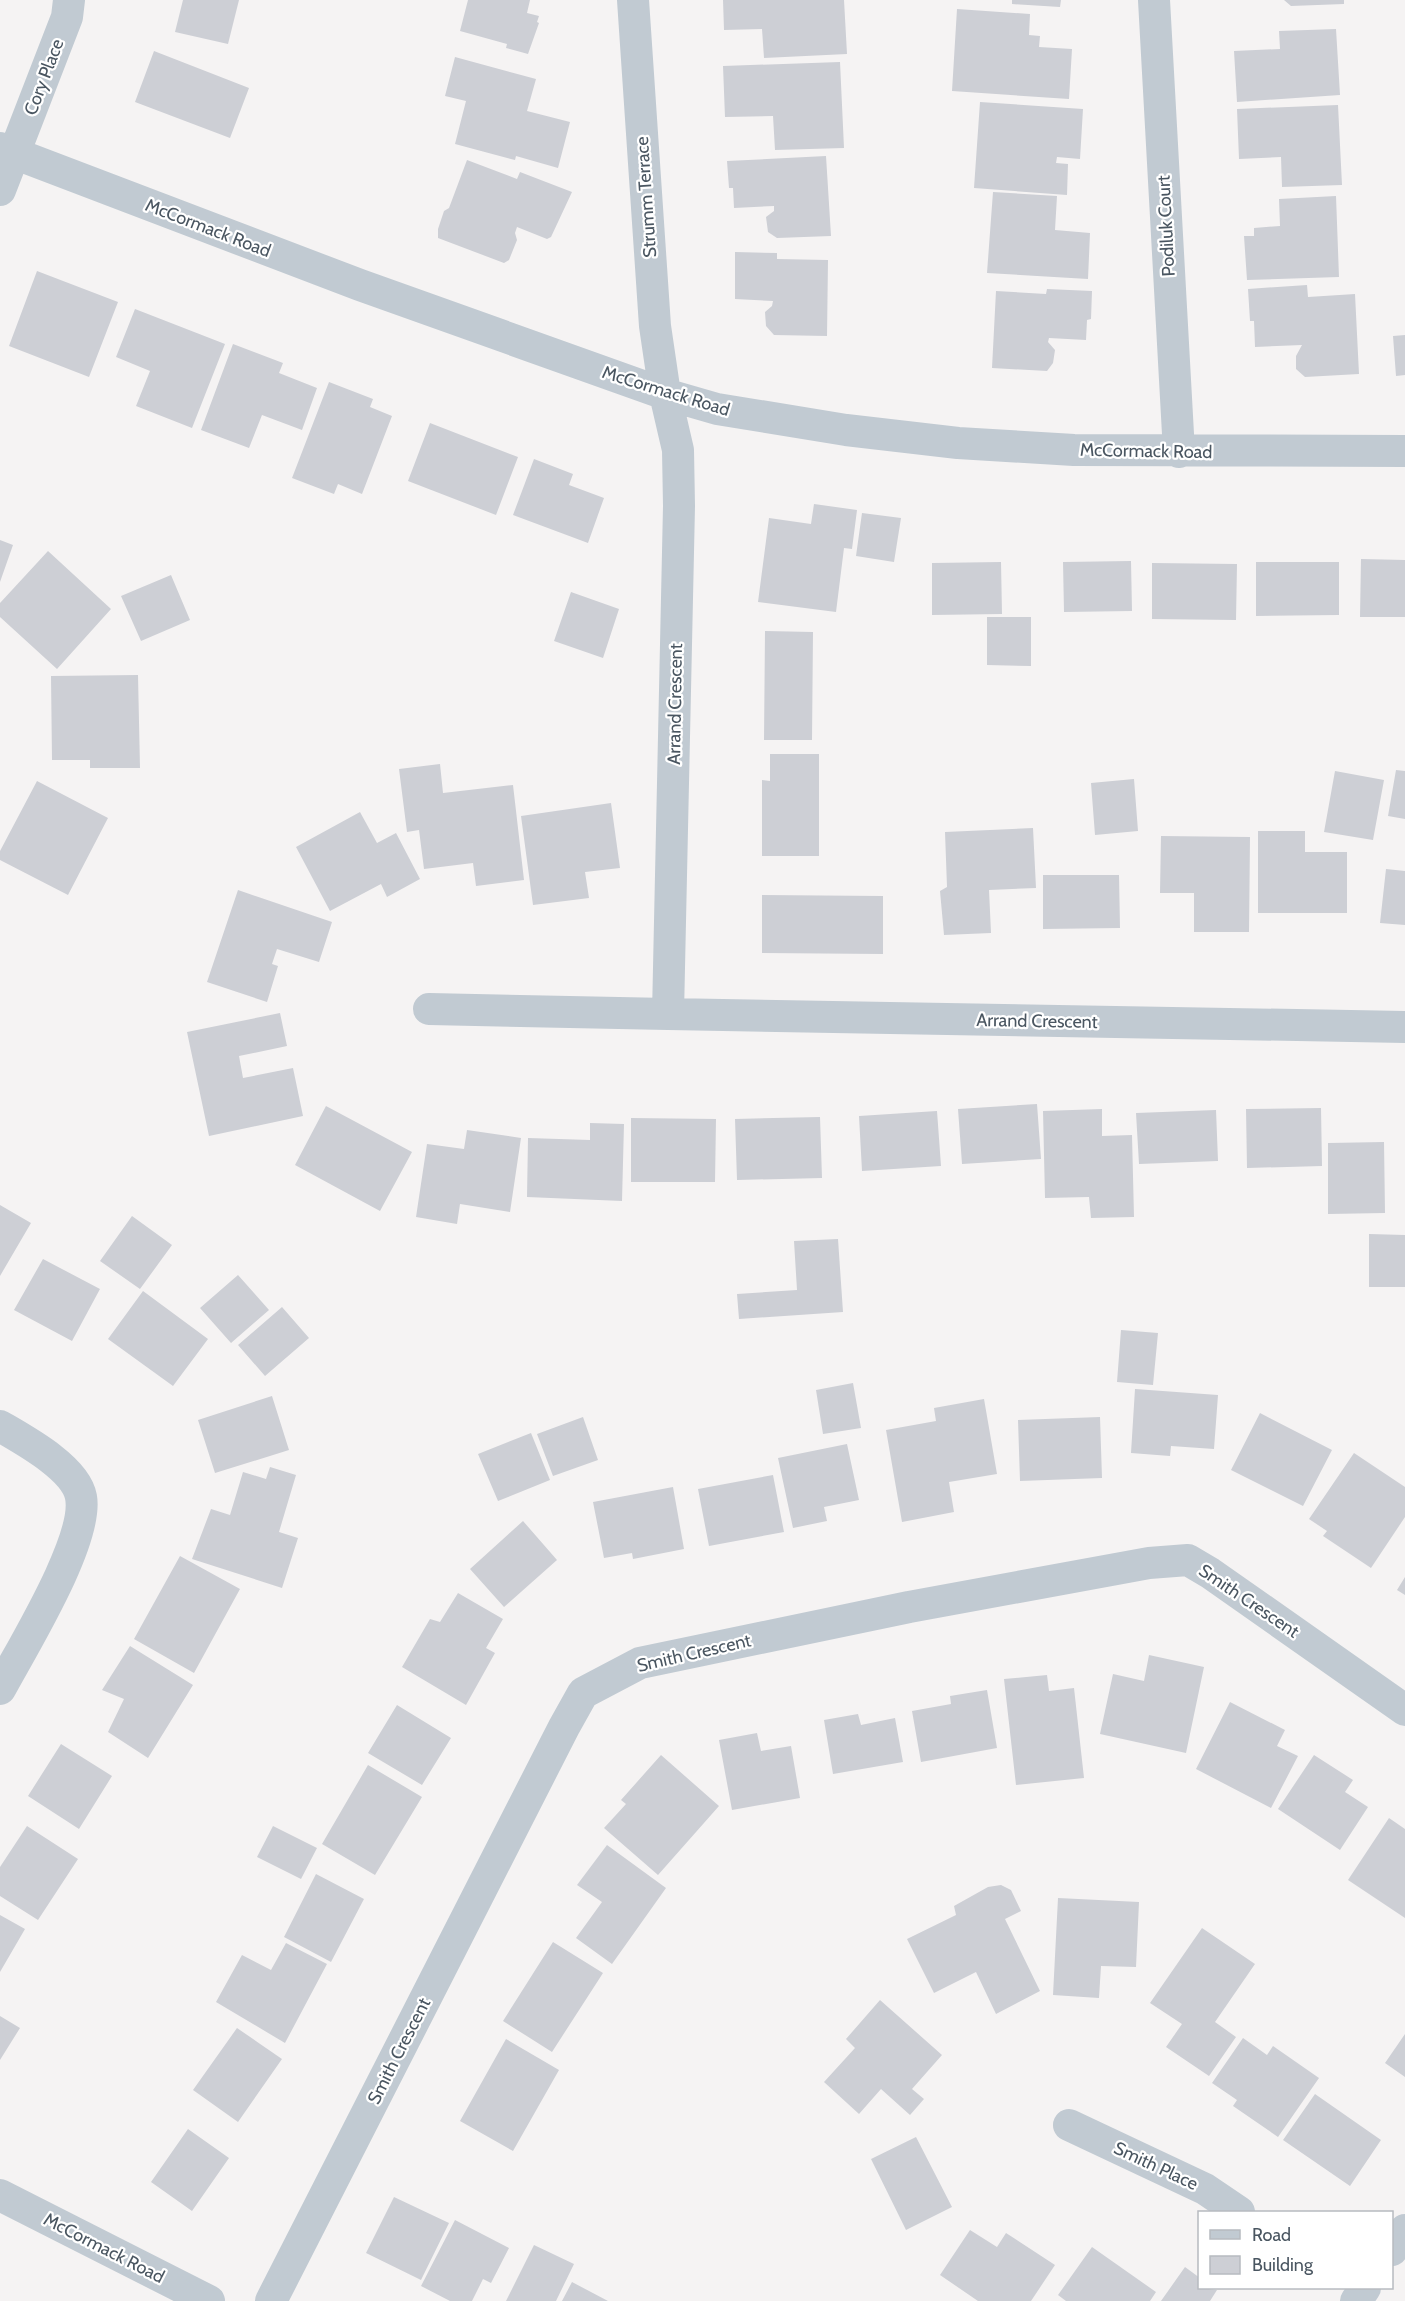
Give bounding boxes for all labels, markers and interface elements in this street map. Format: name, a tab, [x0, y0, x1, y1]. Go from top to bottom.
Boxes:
street label: Cory Place	[19, 36, 69, 118]
street label: Strumm Terrace	[631, 136, 661, 258]
street label: Podiluk Court	[1152, 175, 1180, 277]
street label: McCormack Road	[142, 194, 274, 262]
street label: McCormack Road	[599, 361, 733, 421]
street label: McCormack Road	[1080, 439, 1212, 463]
street label: Arrand Crescent	[663, 643, 687, 765]
street label: Arrand Crescent	[976, 1009, 1098, 1033]
street label: Smith Crescent	[1195, 1559, 1303, 1643]
street label: Smith Crescent	[635, 1629, 753, 1677]
street label: Smith Crescent	[363, 1994, 435, 2108]
street label: Smith Place	[1110, 2137, 1202, 2195]
street label: McCormack Road	[40, 2208, 168, 2288]
legend	[1198, 2211, 1393, 2289]
text: Road	[1252, 2224, 1291, 2246]
text: Building	[1252, 2254, 1314, 2276]

